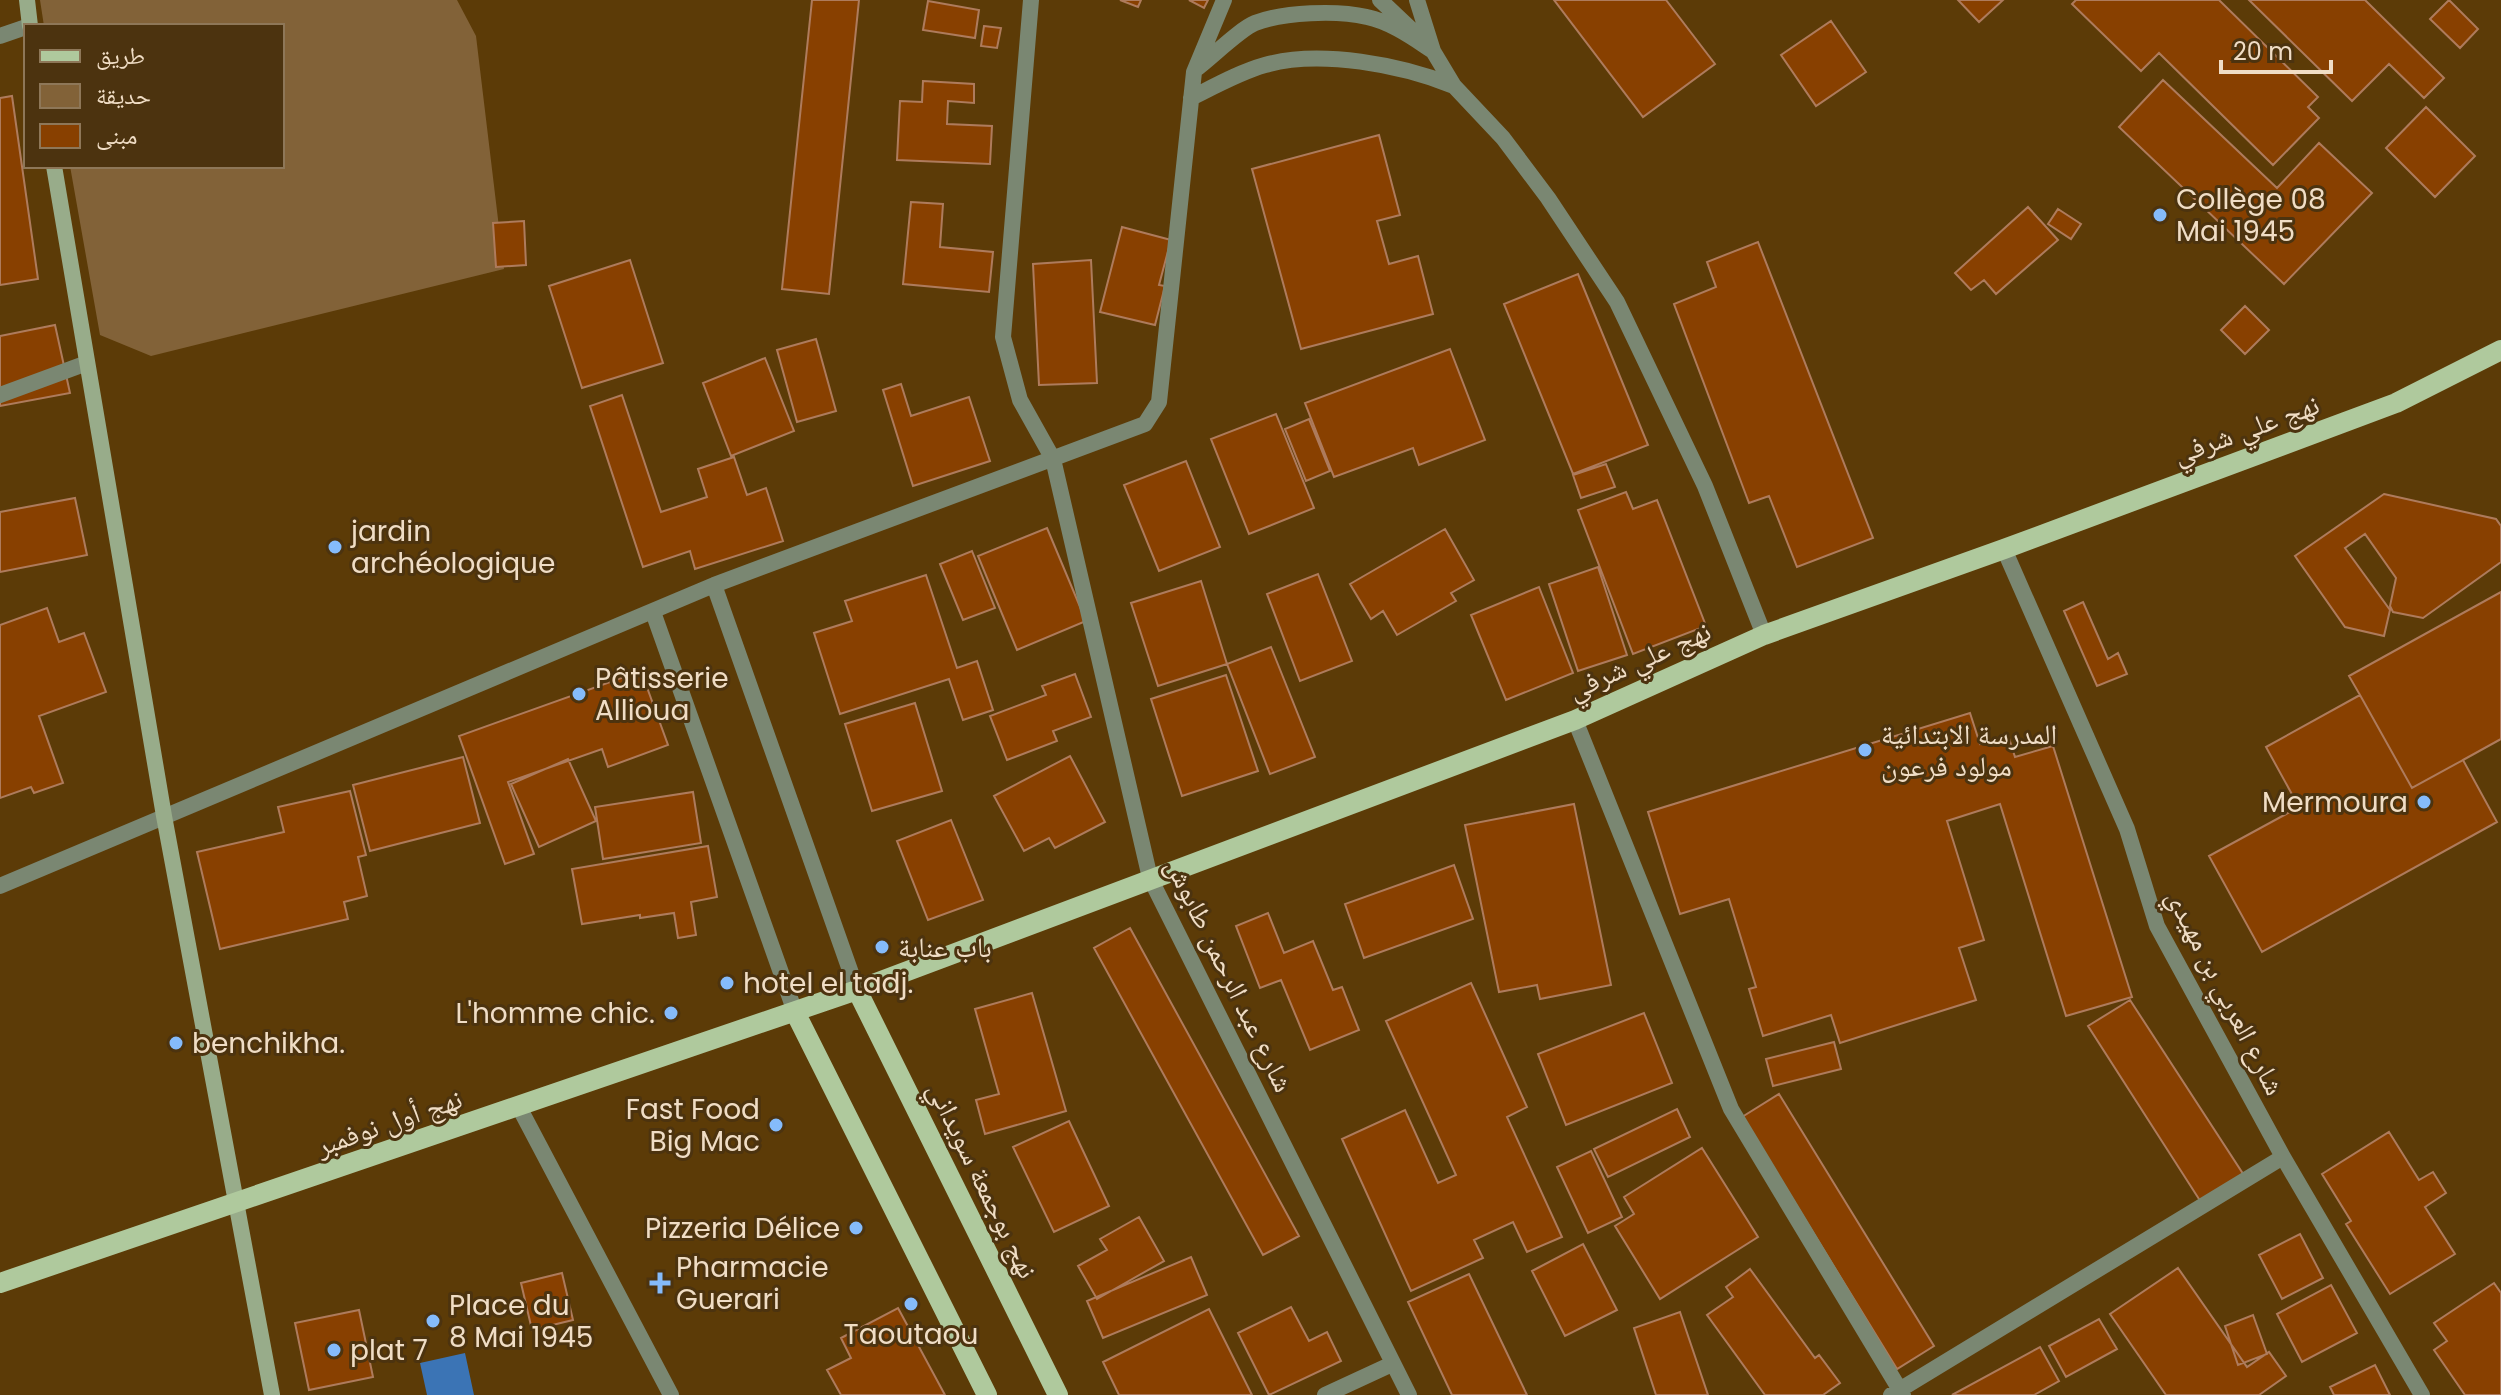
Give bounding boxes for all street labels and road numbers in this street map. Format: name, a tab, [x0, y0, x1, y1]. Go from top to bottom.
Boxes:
street label: نهج علي شرفي	[2168, 385, 2326, 477]
street label: نهج علي شرفي	[1561, 612, 1718, 712]
street label: شارع عبد الرحمن طابوش	[1156, 852, 1303, 1099]
street label: شارع العربي بن مهيدي	[2154, 883, 2294, 1103]
street label: نهج بوجمعة سويداني	[915, 1075, 1047, 1286]
street label: نهج أول نوفمبر	[310, 1079, 467, 1166]

